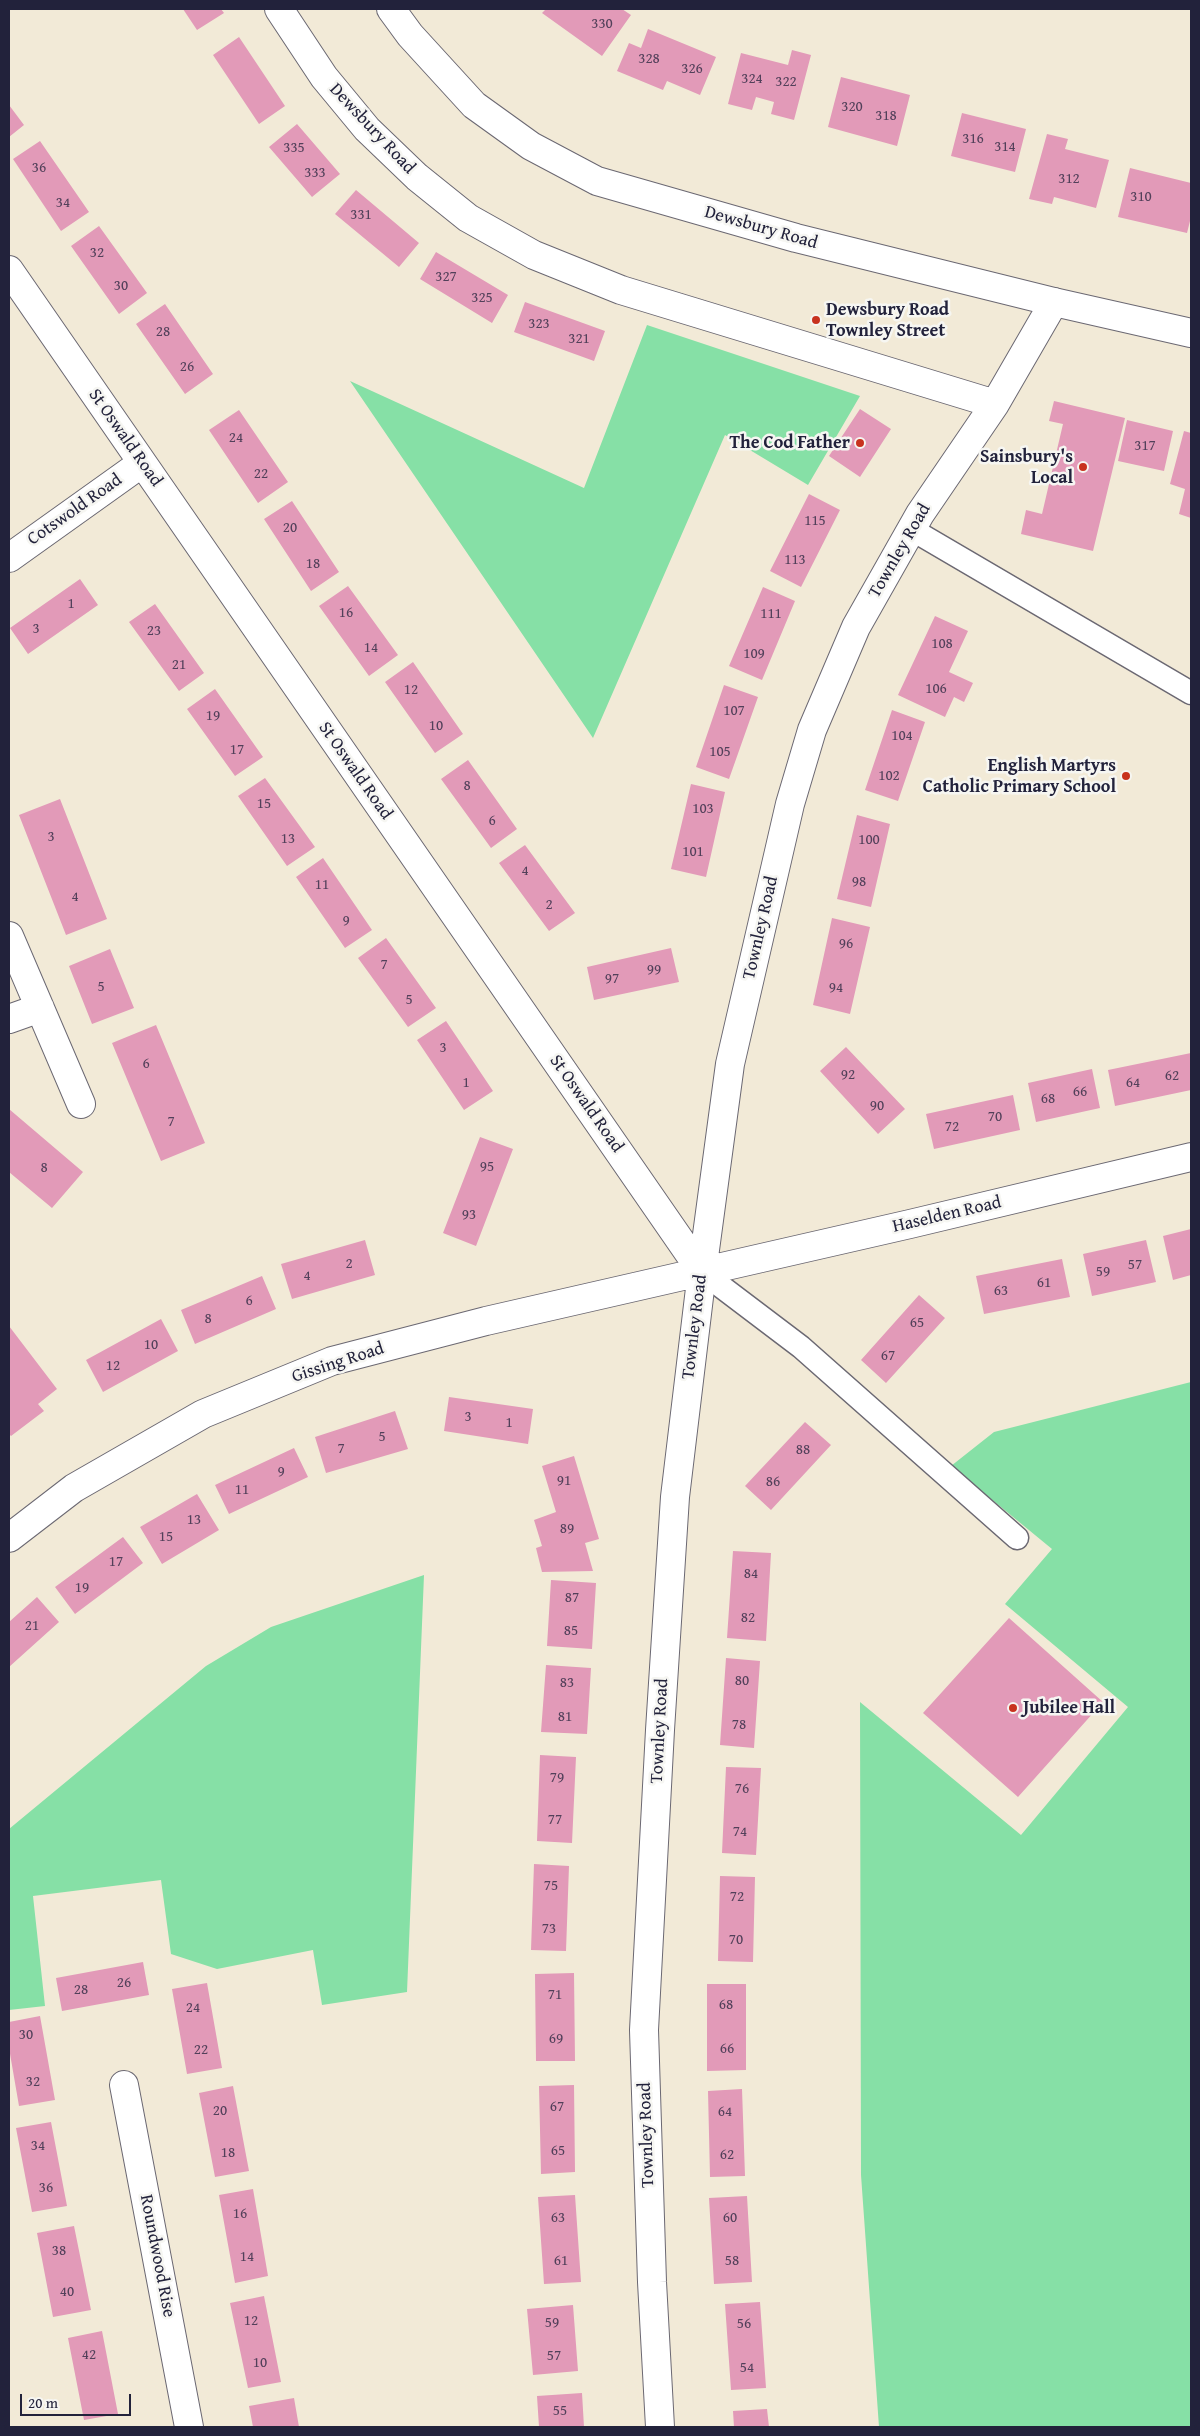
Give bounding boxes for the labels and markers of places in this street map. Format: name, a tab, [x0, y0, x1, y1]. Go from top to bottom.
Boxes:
place label: Dewsbury Road Townley Street	[826, 299, 949, 342]
marker: Dewsbury Road Townley Street	[810, 314, 822, 326]
place label: The Cod Father	[730, 432, 850, 454]
marker: The Cod Father	[854, 437, 866, 449]
place label: Sainsbury's Local	[980, 446, 1073, 488]
marker: Sainsbury's Local	[1077, 461, 1089, 473]
place label: English Martyrs Catholic Primary School	[923, 755, 1116, 798]
marker: English Martyrs Catholic Primary School	[1120, 770, 1132, 782]
place label: Jubilee Hall	[1023, 1697, 1115, 1719]
marker: Jubilee Hall	[1007, 1702, 1019, 1714]

